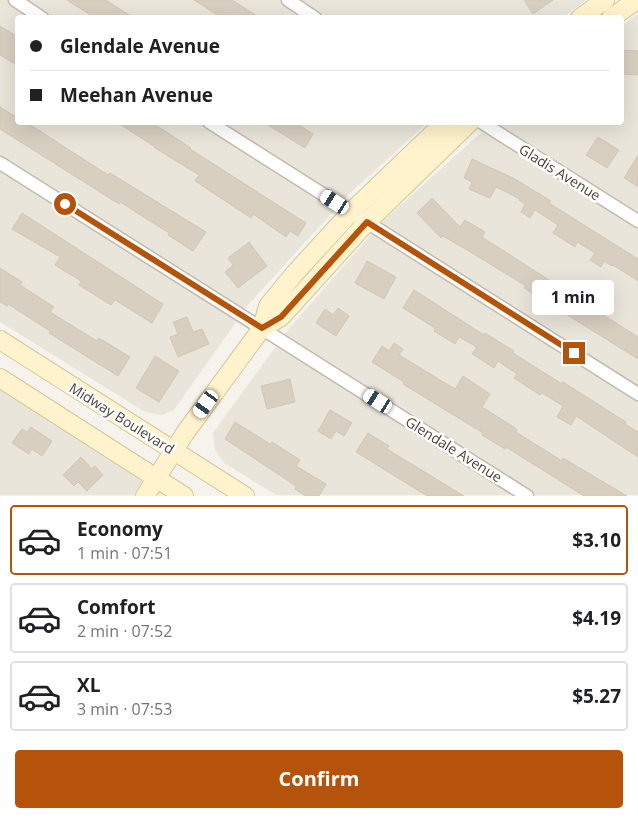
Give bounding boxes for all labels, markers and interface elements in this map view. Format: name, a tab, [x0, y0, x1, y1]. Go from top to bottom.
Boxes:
text: Glendale Avenue	[60, 33, 220, 59]
text: Meehan Avenue	[60, 82, 213, 108]
street label: Gladis Avenue	[516, 139, 604, 205]
car	[318, 188, 351, 216]
route start	[54, 193, 76, 215]
callout: 1 min	[533, 280, 615, 316]
text: 1 min	[551, 286, 595, 308]
route end	[563, 342, 585, 364]
street label: Midway Boulevard	[66, 378, 178, 458]
car	[191, 387, 220, 421]
car	[361, 387, 394, 415]
street label: Glendale Avenue	[402, 412, 506, 486]
text: Economy	[77, 516, 163, 542]
icon: car	[17, 518, 62, 563]
text: $3.10	[572, 527, 621, 553]
text: 1 min · 07:51	[77, 542, 172, 564]
text: Comfort	[77, 594, 156, 620]
icon: car	[17, 596, 62, 641]
text: $4.19	[572, 605, 621, 631]
text: 2 min · 07:52	[77, 620, 172, 642]
text: XL	[77, 672, 100, 698]
icon: car	[17, 674, 62, 719]
text: $5.27	[572, 683, 621, 709]
text: 3 min · 07:53	[77, 698, 172, 720]
button: Confirm	[15, 750, 623, 808]

